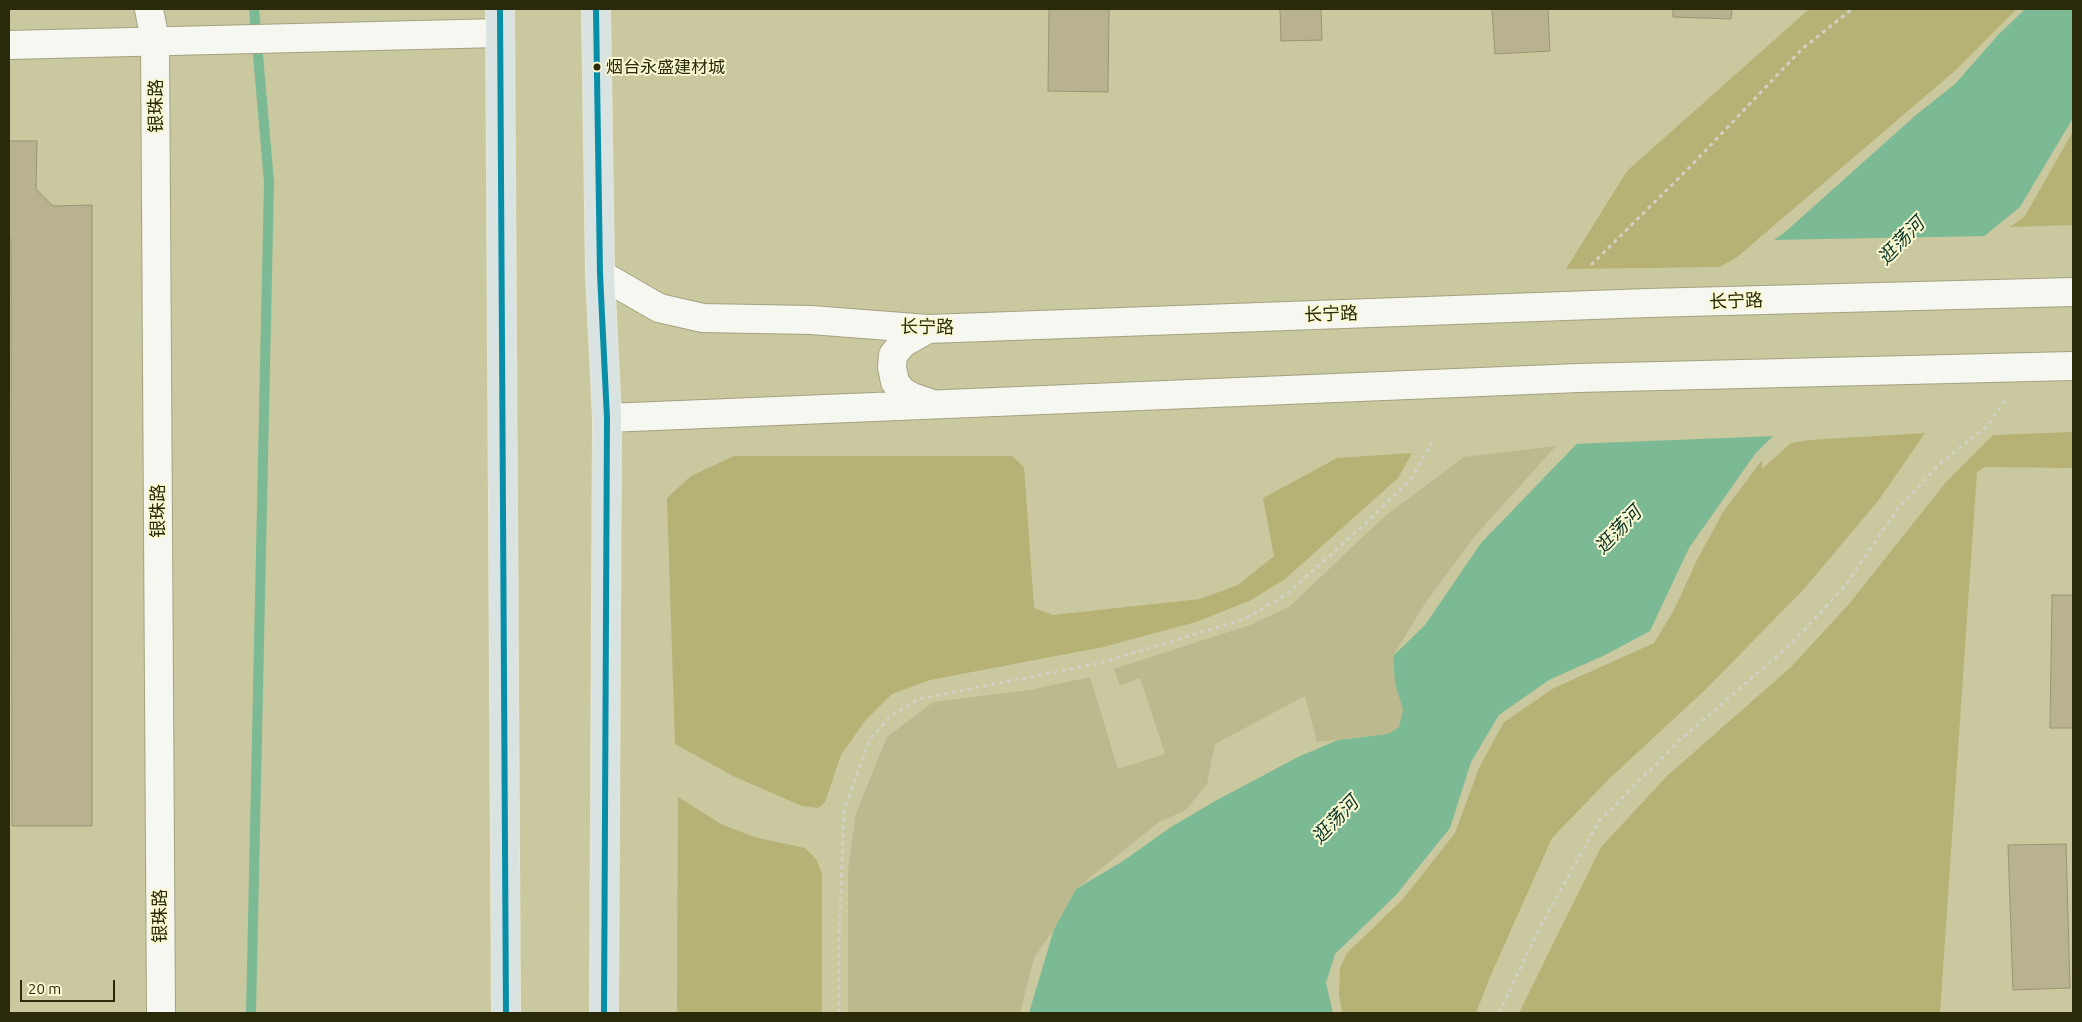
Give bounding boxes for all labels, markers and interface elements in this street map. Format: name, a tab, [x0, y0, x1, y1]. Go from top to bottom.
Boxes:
place label: 烟台永盛建材城	[606, 57, 725, 77]
marker: 烟台永盛建材城	[592, 62, 602, 72]
street label: 银珠路	[145, 79, 167, 133]
water label: 逛荡河	[1873, 213, 1929, 269]
street label: 长宁路	[1709, 289, 1763, 313]
street label: 长宁路	[1304, 302, 1358, 326]
street label: 长宁路	[900, 316, 954, 338]
street label: 银珠路	[147, 484, 169, 538]
water label: 逛荡河	[1590, 502, 1646, 558]
water label: 逛荡河	[1307, 792, 1363, 848]
street label: 银珠路	[149, 889, 171, 943]
scale bar	[22, 970, 118, 1002]
text: 20 m	[28, 980, 61, 997]

